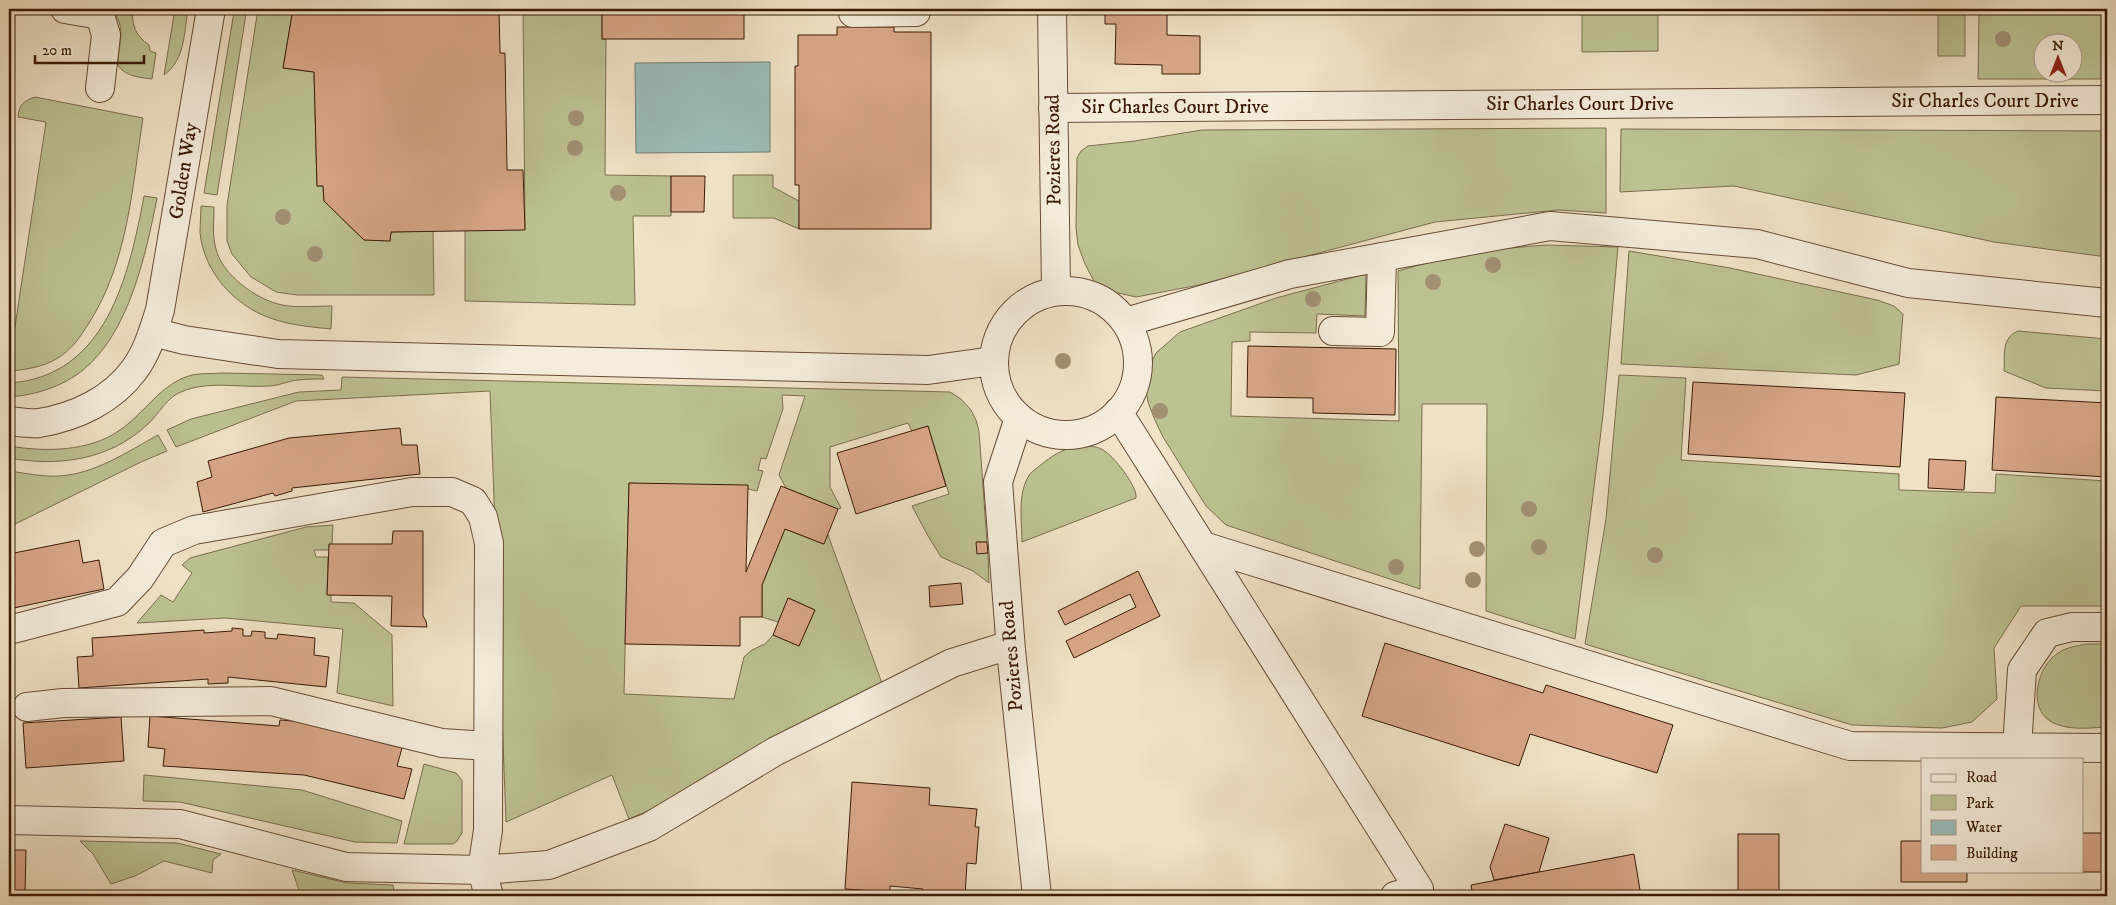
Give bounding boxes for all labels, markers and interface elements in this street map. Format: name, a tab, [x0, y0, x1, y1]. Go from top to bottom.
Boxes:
scale bar	[35, 32, 144, 64]
north arrow	[2034, 32, 2084, 82]
text: N	[2052, 37, 2064, 55]
text: 20 m	[42, 41, 72, 60]
street label: Sir Charles Court Drive	[1891, 89, 2079, 114]
street label: Sir Charles Court Drive	[1486, 92, 1674, 117]
street label: Pozieres Road	[1041, 94, 1067, 206]
street label: Sir Charles Court Drive	[1081, 95, 1269, 120]
street label: Golden Way	[164, 120, 204, 221]
street label: Pozieres Road	[995, 600, 1029, 712]
legend	[1921, 758, 2084, 872]
text: Road	[1966, 768, 1998, 787]
text: Park	[1966, 794, 1995, 813]
text: Water	[1965, 818, 2002, 837]
text: Building	[1966, 844, 2018, 863]

